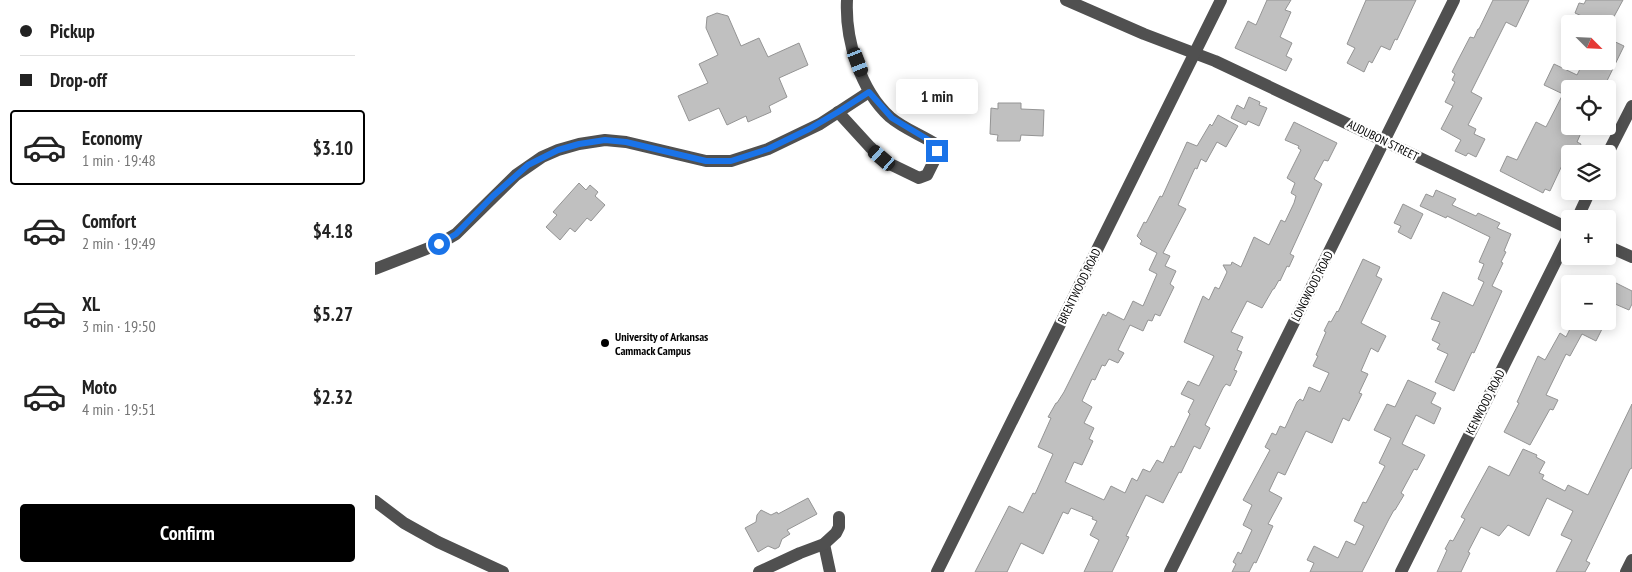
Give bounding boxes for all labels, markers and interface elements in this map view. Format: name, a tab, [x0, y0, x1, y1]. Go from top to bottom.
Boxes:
north arrow	[1561, 15, 1616, 70]
map controls	[1561, 15, 1616, 330]
text: Pickup	[50, 19, 95, 43]
car	[845, 45, 870, 79]
text: Drop-off	[50, 68, 107, 92]
callout: 1 min	[896, 78, 978, 114]
button: locate	[1561, 80, 1616, 135]
text: 1 min	[921, 86, 953, 106]
street label: AUDUBON STREET	[1345, 116, 1422, 164]
icon: car	[22, 125, 67, 170]
text: Economy	[82, 126, 142, 150]
text: $3.10	[313, 136, 353, 160]
route end	[926, 140, 948, 162]
car	[865, 142, 898, 174]
button: layers	[1561, 145, 1616, 200]
text: 1 min · 19:48	[82, 150, 156, 170]
icon: car	[22, 208, 67, 253]
text: Comfort	[82, 209, 136, 233]
button: +	[1561, 210, 1616, 265]
text: $4.18	[313, 219, 353, 243]
text: 2 min · 19:49	[82, 233, 156, 253]
route start	[428, 233, 450, 255]
street label: BRENTWOOD ROAD	[1054, 246, 1104, 326]
street label: LONGWOOD ROAD	[1288, 248, 1336, 324]
button: −	[1561, 275, 1616, 330]
icon: car	[22, 291, 67, 336]
text: XL	[82, 292, 100, 316]
text: $5.27	[313, 302, 353, 326]
text: 3 min · 19:50	[82, 316, 156, 336]
place label: University of Arkansas Cammack Campus	[615, 329, 708, 358]
marker: University of Arkansas Cammack Campus	[599, 337, 611, 349]
street label: KENWOOD ROAD	[1462, 367, 1508, 437]
icon: car	[22, 374, 67, 419]
text: Moto	[82, 375, 117, 399]
text: $2.32	[313, 385, 353, 409]
text: 4 min · 19:51	[82, 399, 156, 419]
button: Confirm	[20, 504, 355, 562]

